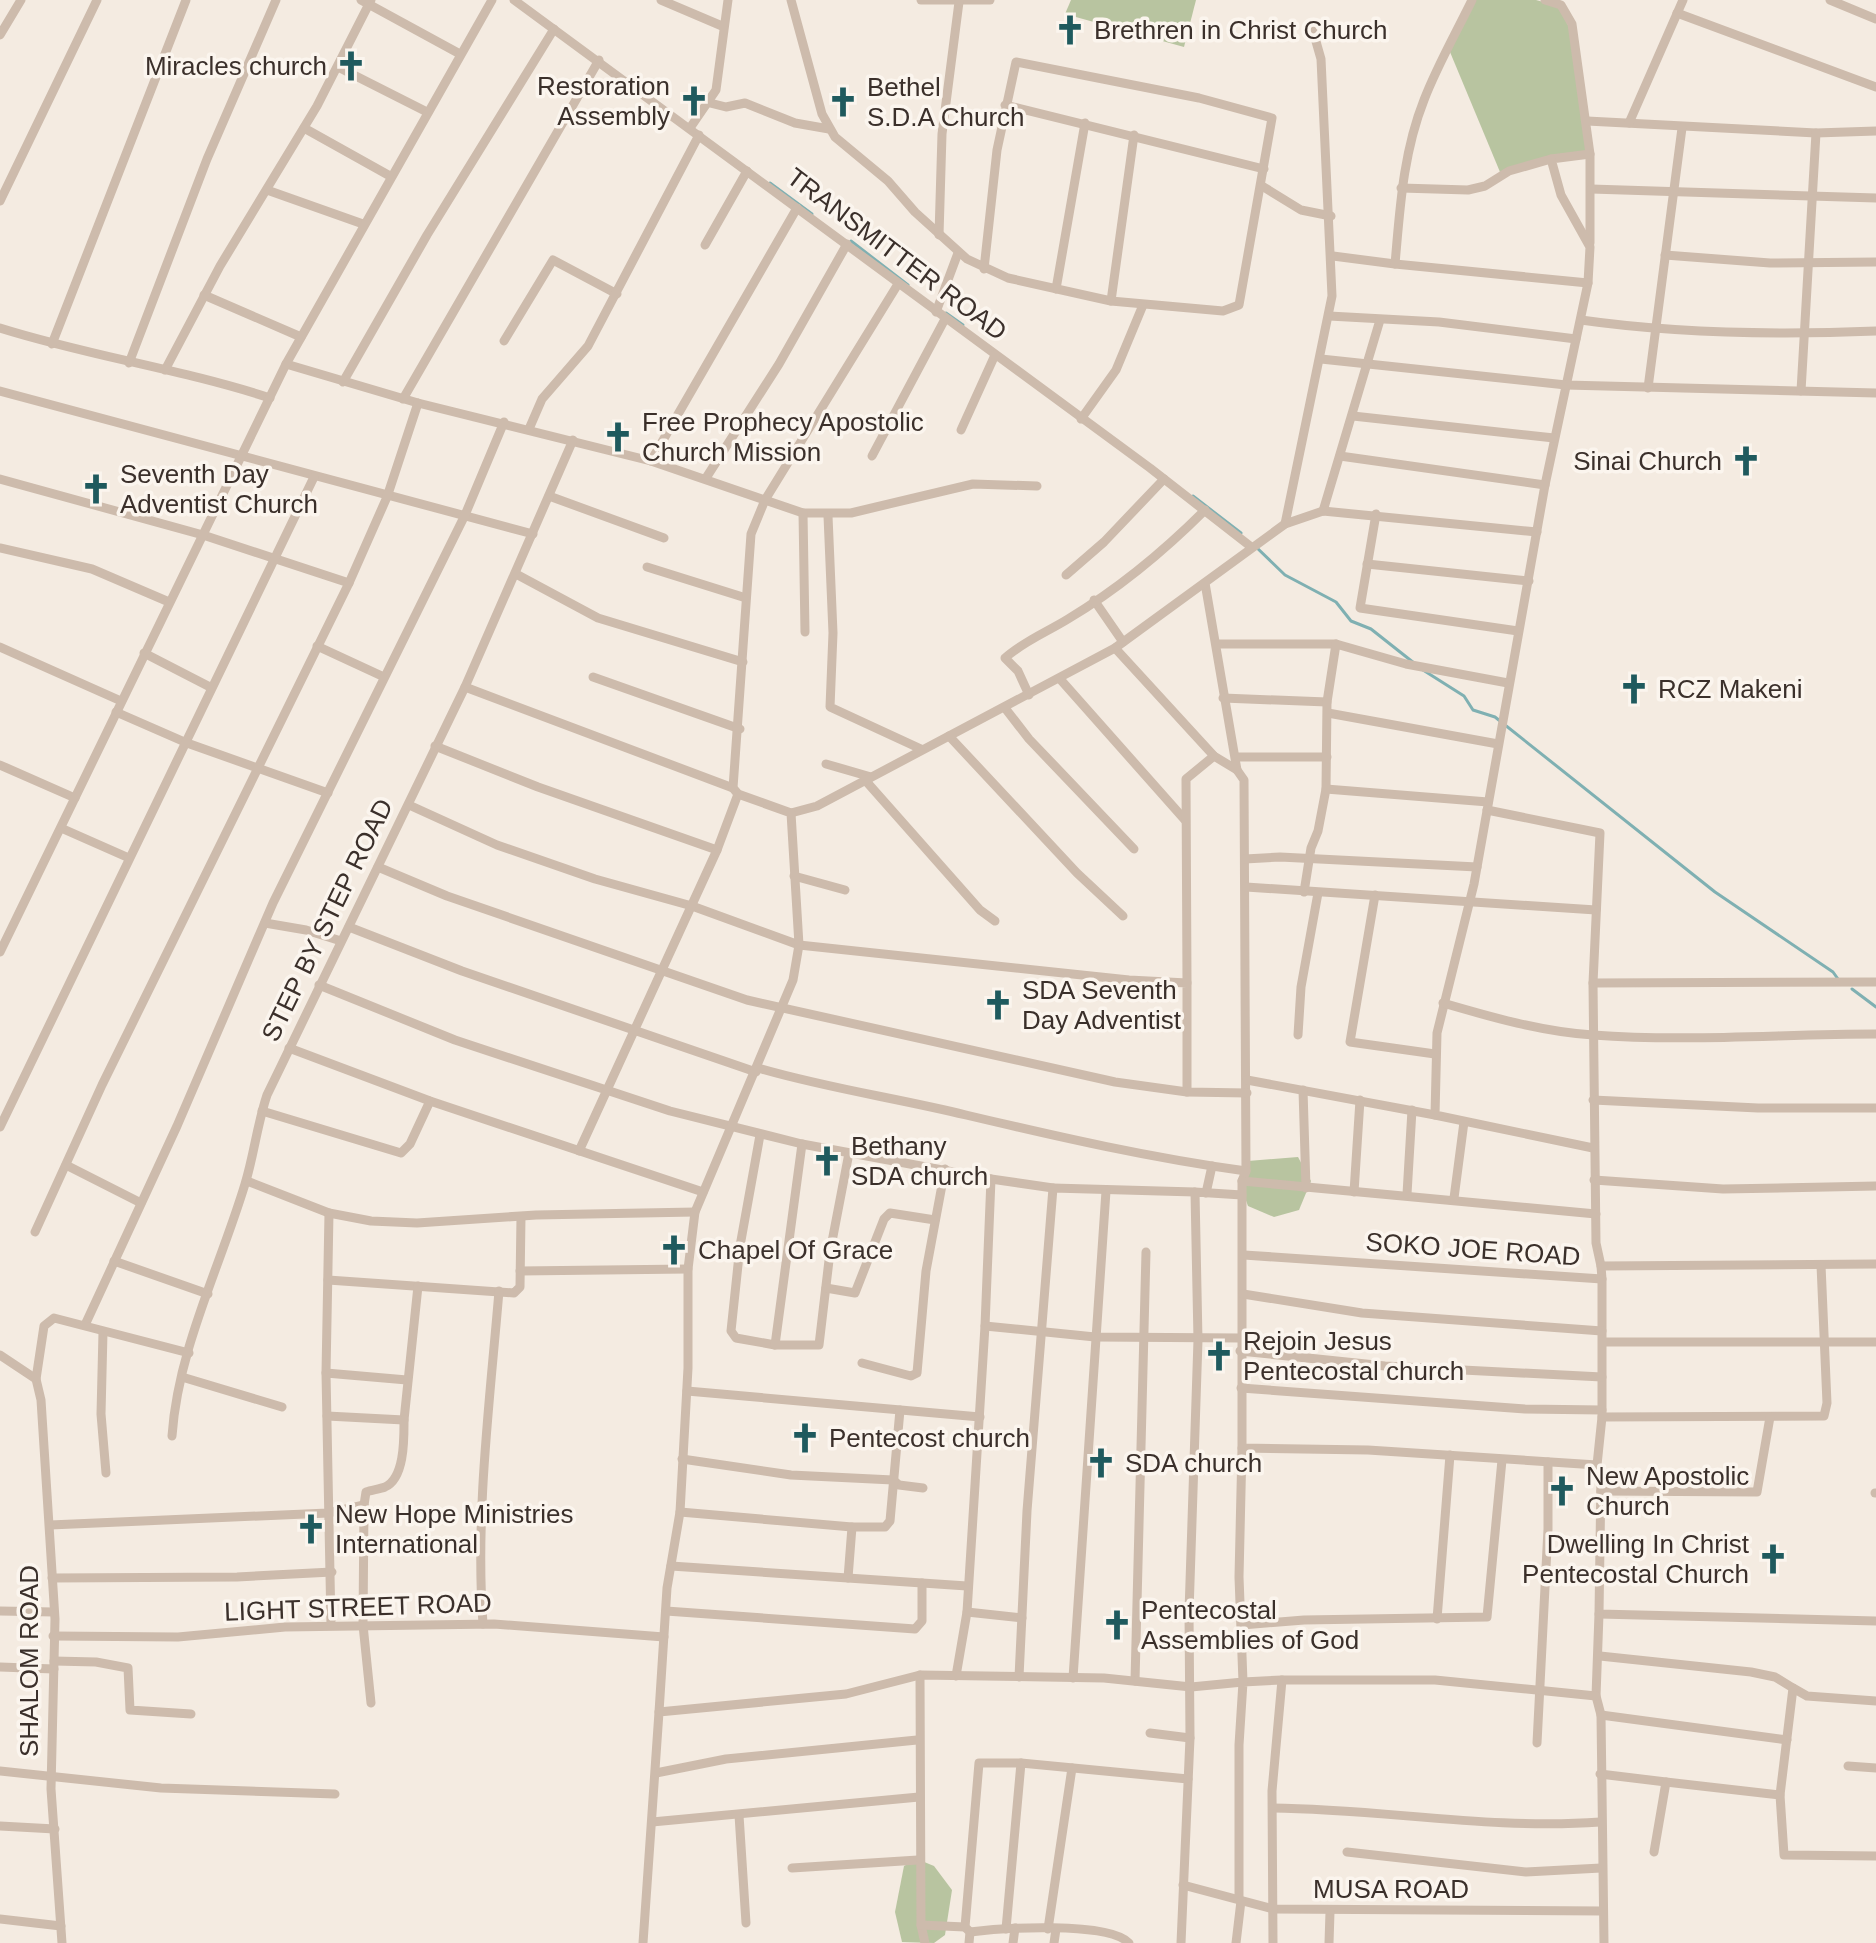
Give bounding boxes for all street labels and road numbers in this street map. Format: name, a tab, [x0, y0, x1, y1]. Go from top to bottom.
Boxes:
street label: TRANSMITTER ROAD	[781, 162, 1013, 346]
street label: STEP BY STEP ROAD	[255, 794, 399, 1046]
street label: SOKO JOE ROAD	[1365, 1227, 1581, 1271]
street label: SHALOM ROAD	[14, 1565, 44, 1757]
street label: LIGHT STREET ROAD	[224, 1587, 492, 1627]
street label: MUSA ROAD	[1313, 1874, 1469, 1904]

